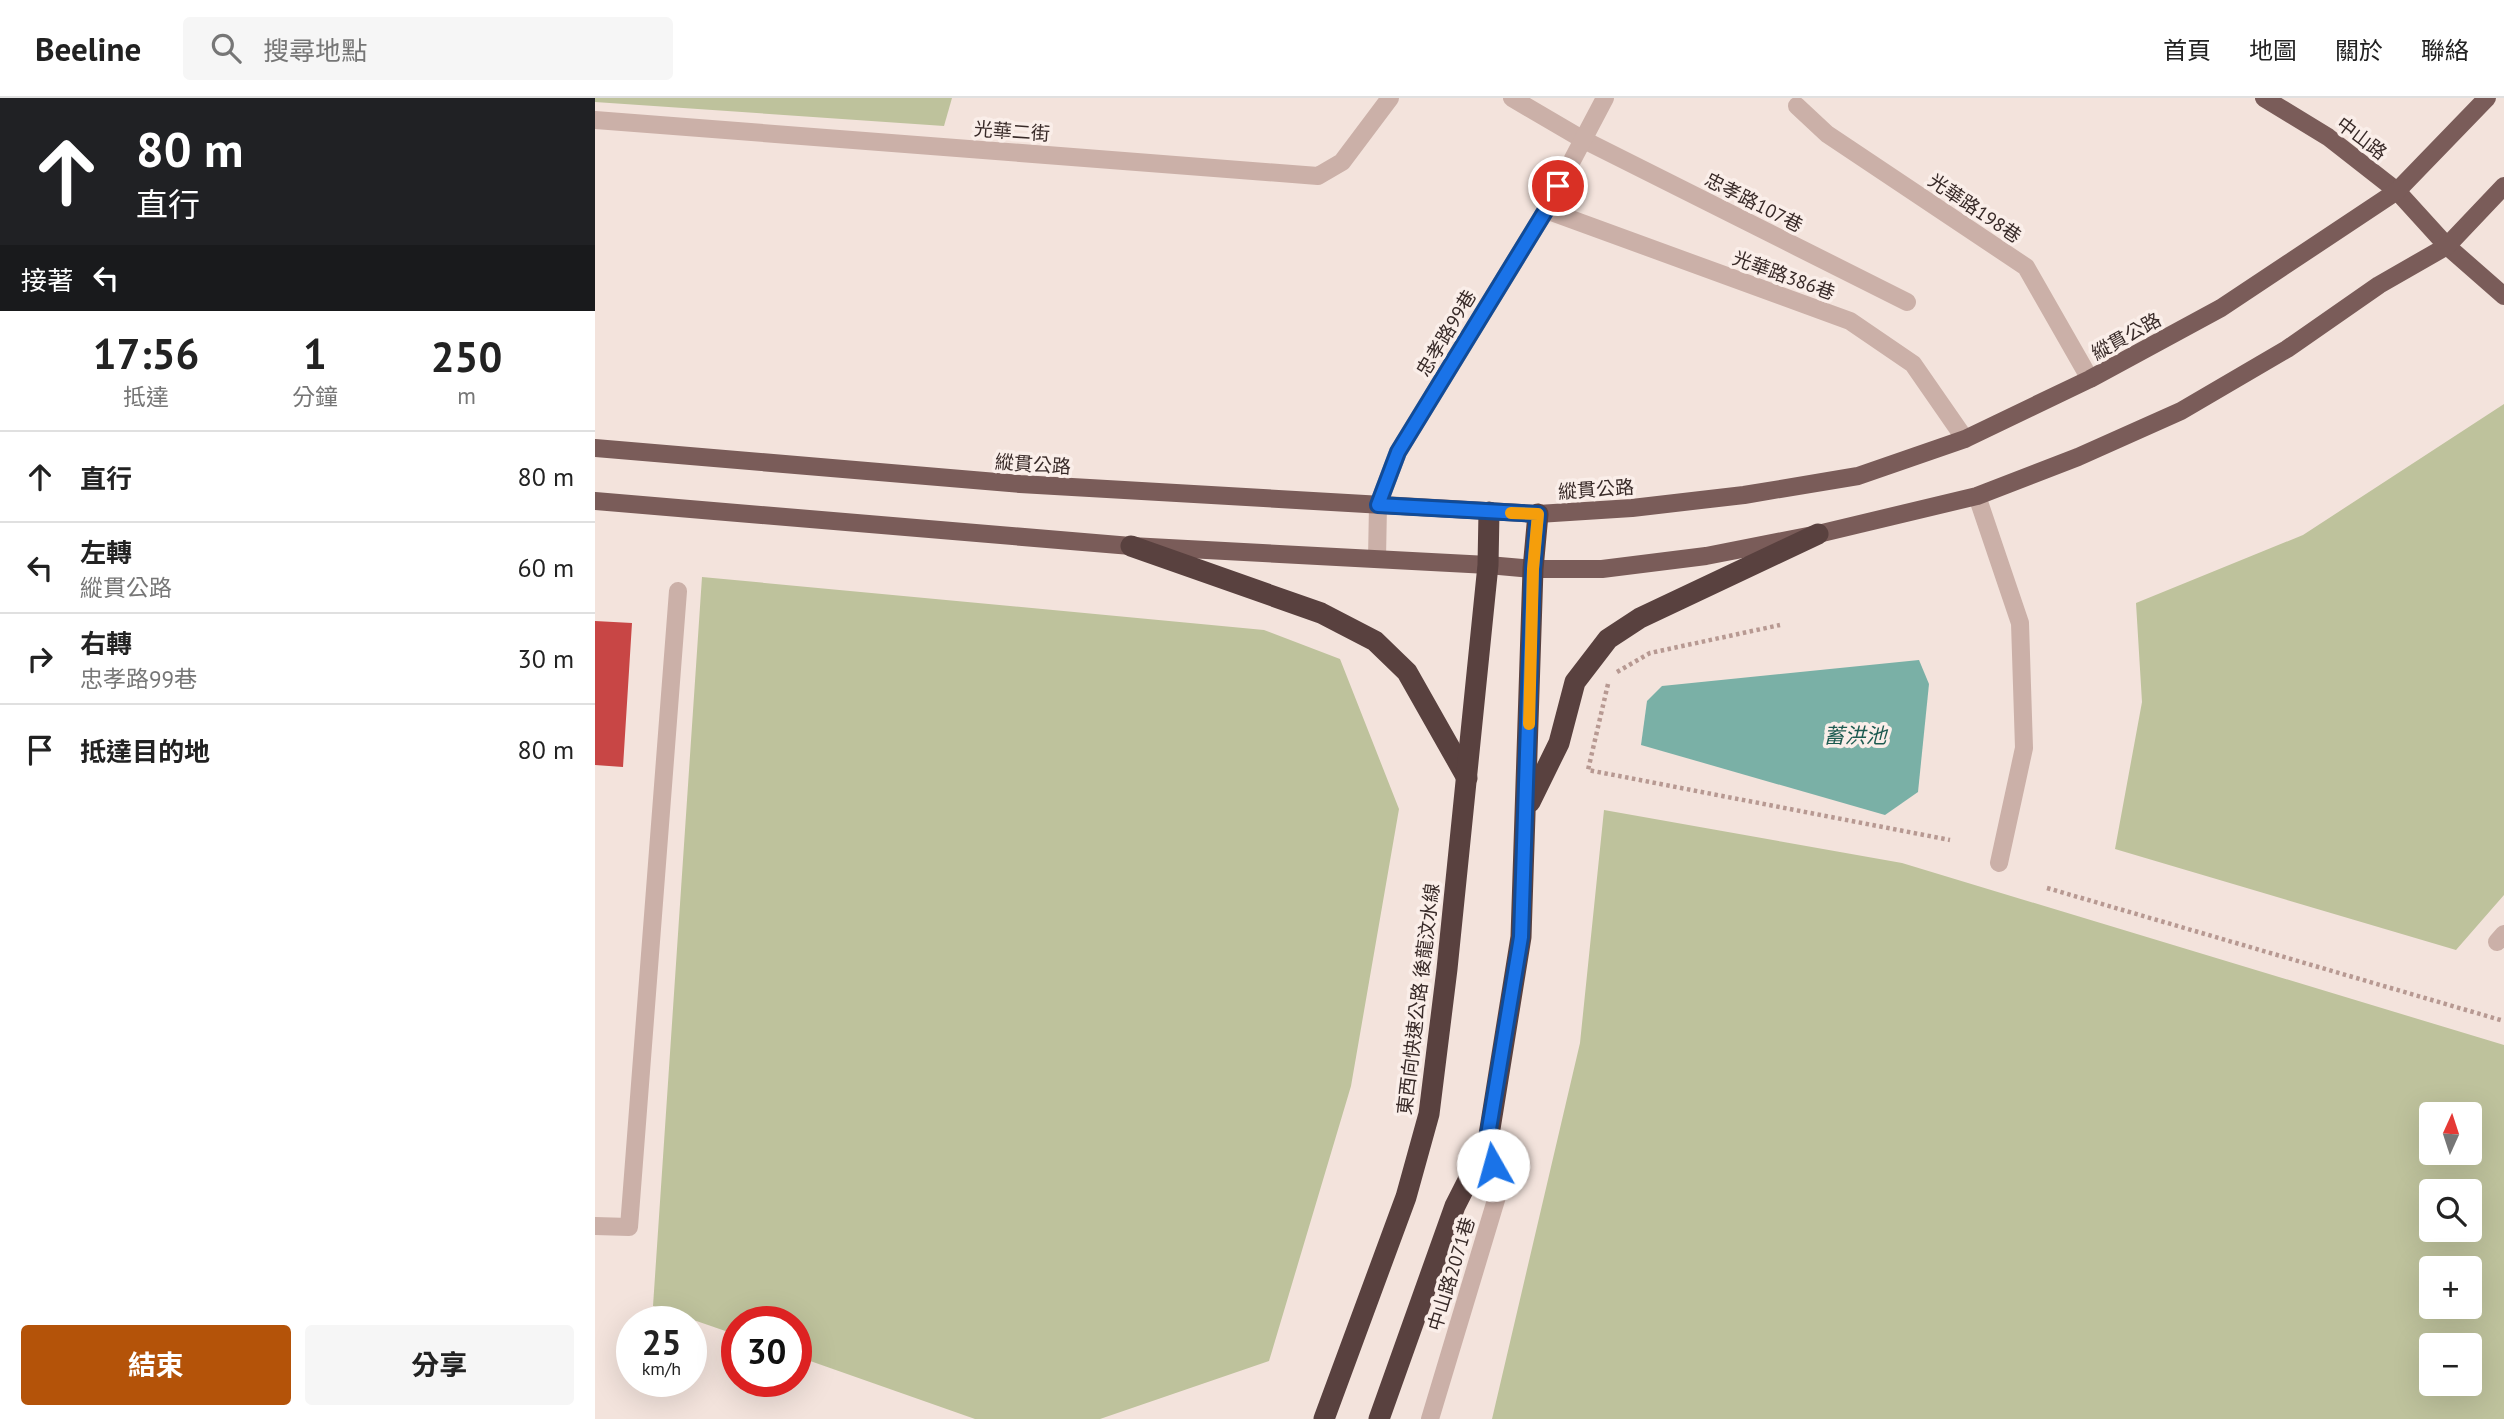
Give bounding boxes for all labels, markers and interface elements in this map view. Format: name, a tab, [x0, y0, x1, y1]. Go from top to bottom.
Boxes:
search box	[183, 17, 673, 80]
text: Beeline	[35, 27, 141, 70]
icon: search	[207, 29, 245, 67]
text: 搜尋地點	[263, 34, 367, 67]
text: 首頁	[2163, 35, 2211, 66]
text: 地圖	[2249, 35, 2297, 66]
text: 關於	[2335, 35, 2383, 66]
text: 聯絡	[2421, 35, 2469, 66]
street label: 中山路	[2332, 111, 2392, 165]
street label: 光華二街	[973, 116, 1051, 146]
text: 80 m	[136, 117, 243, 181]
icon: ahead	[21, 126, 112, 217]
pin	[1528, 156, 1588, 216]
icon: arrive	[1539, 167, 1577, 205]
street label: 忠孝路107巷	[1701, 167, 1807, 237]
street label: 光華路198巷	[1924, 168, 2026, 248]
text: 直行	[136, 183, 200, 225]
street label: 光華路386巷	[1730, 245, 1838, 305]
icon: left	[87, 259, 125, 297]
text: 接著	[21, 264, 73, 297]
street label: 忠孝路99巷	[1411, 285, 1481, 381]
street label: 縱貫公路	[2087, 307, 2165, 365]
text: 17:56	[93, 326, 199, 381]
text: 1	[303, 326, 327, 381]
text: 250	[431, 329, 502, 384]
text: m	[457, 381, 476, 410]
text: 抵達	[123, 382, 169, 411]
text: 分鐘	[292, 382, 338, 411]
street label: 縱貫公路	[994, 449, 1072, 479]
icon: ahead	[21, 458, 59, 496]
text: 80 m	[518, 460, 574, 493]
text: 直行	[80, 462, 132, 495]
street label: 縱貫公路	[1557, 474, 1635, 504]
text: 左轉	[80, 536, 132, 569]
icon: left	[21, 549, 59, 587]
text: 60 m	[518, 551, 574, 584]
text: 縱貫公路	[80, 573, 172, 602]
text: 右轉	[80, 627, 132, 660]
icon: right	[21, 640, 59, 678]
text: 30 m	[518, 642, 574, 675]
text: 忠孝路99巷	[80, 664, 197, 693]
water label: 蓄洪池	[1824, 722, 1888, 749]
icon: arrive	[21, 731, 59, 769]
text: 80 m	[518, 733, 574, 766]
text: 抵達目的地	[80, 735, 210, 768]
street label: 東西向快速公路 後龍汶水線	[1392, 882, 1444, 1116]
north arrow	[2419, 1102, 2481, 1166]
map controls	[2419, 1102, 2482, 1396]
position arrow	[1456, 1128, 1530, 1202]
button: search	[2419, 1179, 2482, 1242]
street label: 中山路2071巷	[1422, 1214, 1480, 1334]
button: +	[2419, 1256, 2482, 1319]
speed limit sign: 30	[721, 1306, 812, 1397]
text: 25	[642, 1319, 681, 1365]
button: 結束	[21, 1325, 291, 1405]
button: 分享	[305, 1325, 574, 1405]
button: −	[2419, 1333, 2482, 1396]
text: km/h	[642, 1357, 681, 1380]

